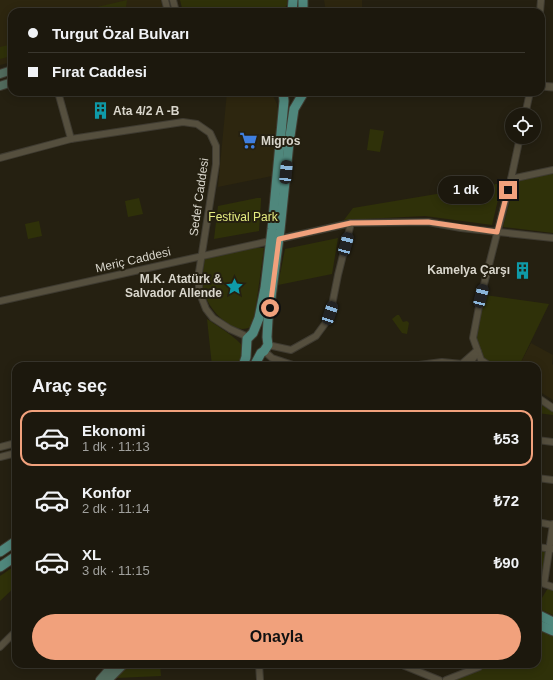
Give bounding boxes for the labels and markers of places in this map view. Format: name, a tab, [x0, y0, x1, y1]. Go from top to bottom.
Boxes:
building icon: Ata 4/2 A -B	[90, 101, 110, 121]
place label: Ata 4/2 A -B	[113, 104, 180, 118]
supermarket icon: Migros	[238, 131, 258, 151]
place label: Migros	[261, 134, 301, 148]
building icon: Kamelya Çarşı	[513, 260, 533, 280]
place label: Kamelya Çarşı	[427, 263, 510, 277]
place label: M.K. Atatürk & Salvador Allende	[125, 272, 222, 300]
place icon: M.K. Atatürk & Salvador Allende	[225, 276, 245, 296]

